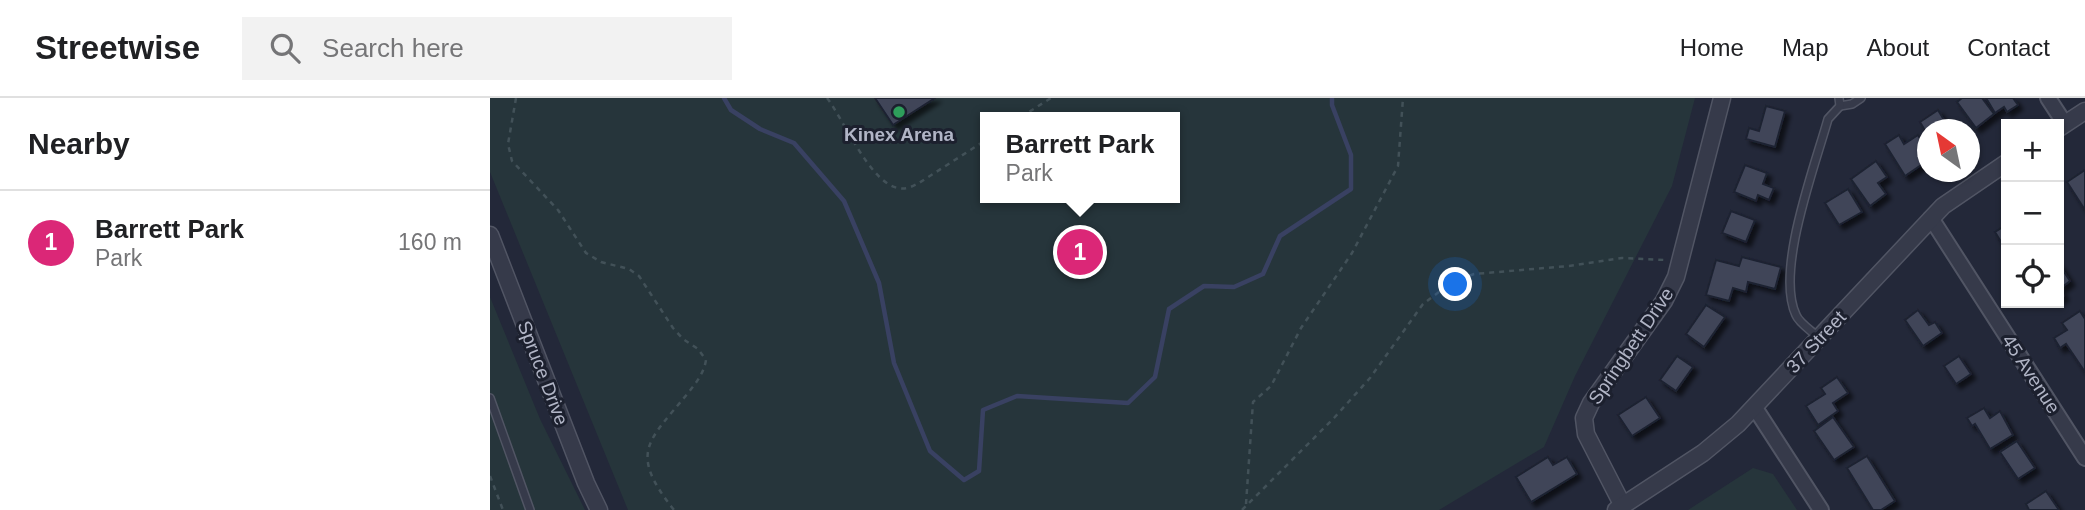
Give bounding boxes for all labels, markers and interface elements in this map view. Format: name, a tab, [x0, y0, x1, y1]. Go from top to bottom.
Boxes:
search box	[242, 17, 732, 80]
text: Streetwise	[35, 29, 200, 66]
icon: search	[266, 29, 304, 67]
text: Search here	[322, 33, 464, 63]
text: Home	[1680, 34, 1744, 61]
text: Map	[1782, 34, 1829, 61]
text: About	[1867, 34, 1929, 61]
text: Contact	[1967, 34, 2050, 61]
marker: Kinex Arena	[891, 104, 907, 120]
popup	[980, 112, 1180, 203]
north arrow	[1917, 119, 1980, 182]
map controls	[2001, 119, 2064, 308]
button: +	[2001, 119, 2064, 182]
place label: Kinex Arena	[844, 124, 955, 145]
text: Nearby	[28, 127, 130, 160]
text: Barrett Park	[1006, 129, 1154, 159]
text: Park	[1006, 160, 1053, 186]
button: −	[2001, 182, 2064, 245]
text: Barrett Park	[95, 214, 244, 244]
pin: 1	[1057, 226, 1103, 278]
text: 1	[45, 229, 57, 255]
text: 160 m	[398, 229, 462, 255]
text: Park	[95, 245, 142, 271]
button: locate	[2001, 245, 2064, 308]
your location	[1438, 267, 1472, 301]
street label: Springbett Drive	[1584, 284, 1678, 408]
street label: 37 Street	[1782, 306, 1850, 377]
street label: Spruce Drive	[514, 318, 572, 428]
street label: 45 Avenue	[1998, 331, 2064, 417]

